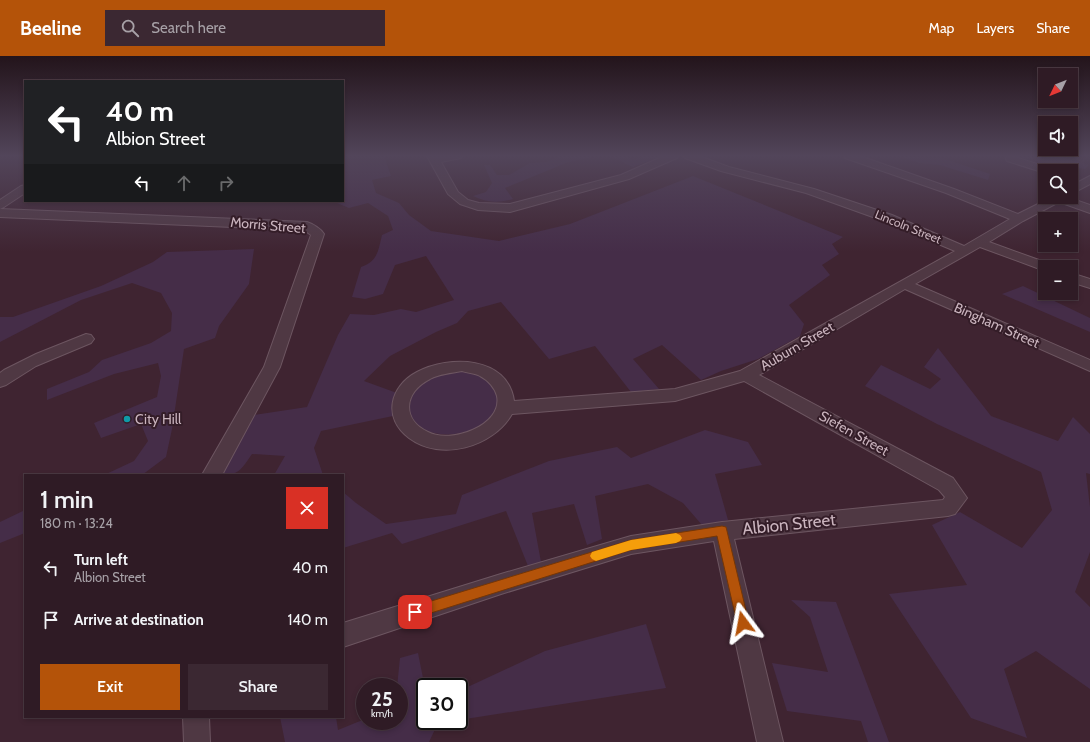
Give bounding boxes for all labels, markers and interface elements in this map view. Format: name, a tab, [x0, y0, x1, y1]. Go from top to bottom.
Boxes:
search box	[105, 10, 385, 46]
text: Beeline	[20, 17, 81, 40]
icon: search	[119, 17, 141, 39]
text: Search here	[151, 19, 226, 37]
text: Map	[929, 19, 954, 37]
text: Layers	[976, 19, 1014, 37]
text: Share	[1036, 19, 1070, 37]
north arrow	[1038, 68, 1078, 108]
map controls	[1038, 68, 1078, 300]
text: 40 m	[106, 94, 174, 128]
icon: left	[40, 96, 92, 148]
button: sound	[1038, 116, 1078, 156]
text: Albion Street	[106, 128, 205, 150]
button: search	[1038, 164, 1078, 204]
icon: left	[131, 172, 153, 194]
icon: ahead	[173, 172, 195, 194]
icon: right	[215, 172, 237, 194]
street label: Lincoln Street	[873, 206, 944, 247]
button: +	[1038, 212, 1078, 252]
street label: Morris Street	[230, 213, 307, 237]
button: −	[1038, 260, 1078, 300]
street label: Bingham Street	[951, 298, 1043, 352]
street label: Auburn Street	[757, 317, 837, 374]
street label: Siefen Street	[816, 406, 892, 460]
place label: City Hill	[135, 410, 182, 428]
marker: City Hill	[122, 414, 132, 424]
text: 1 min	[40, 485, 94, 514]
button: close	[286, 487, 328, 529]
street label: Albion Street	[741, 509, 837, 539]
text: 180 m · 13:24	[40, 515, 113, 531]
text: Turn left	[74, 551, 128, 569]
icon: left	[40, 557, 62, 579]
text: 40 m	[292, 559, 328, 577]
text: Albion Street	[74, 569, 146, 585]
pin	[398, 595, 432, 629]
icon: arrive	[404, 601, 426, 623]
position arrow	[722, 602, 764, 644]
icon: arrive	[40, 609, 62, 631]
text: Arrive at destination	[74, 611, 204, 629]
text: 140 m	[287, 611, 328, 629]
button: Exit	[40, 664, 180, 710]
button: Share	[188, 664, 328, 710]
speed limit sign: 30	[416, 678, 468, 730]
text: 25	[371, 687, 393, 711]
text: km/h	[371, 707, 393, 720]

